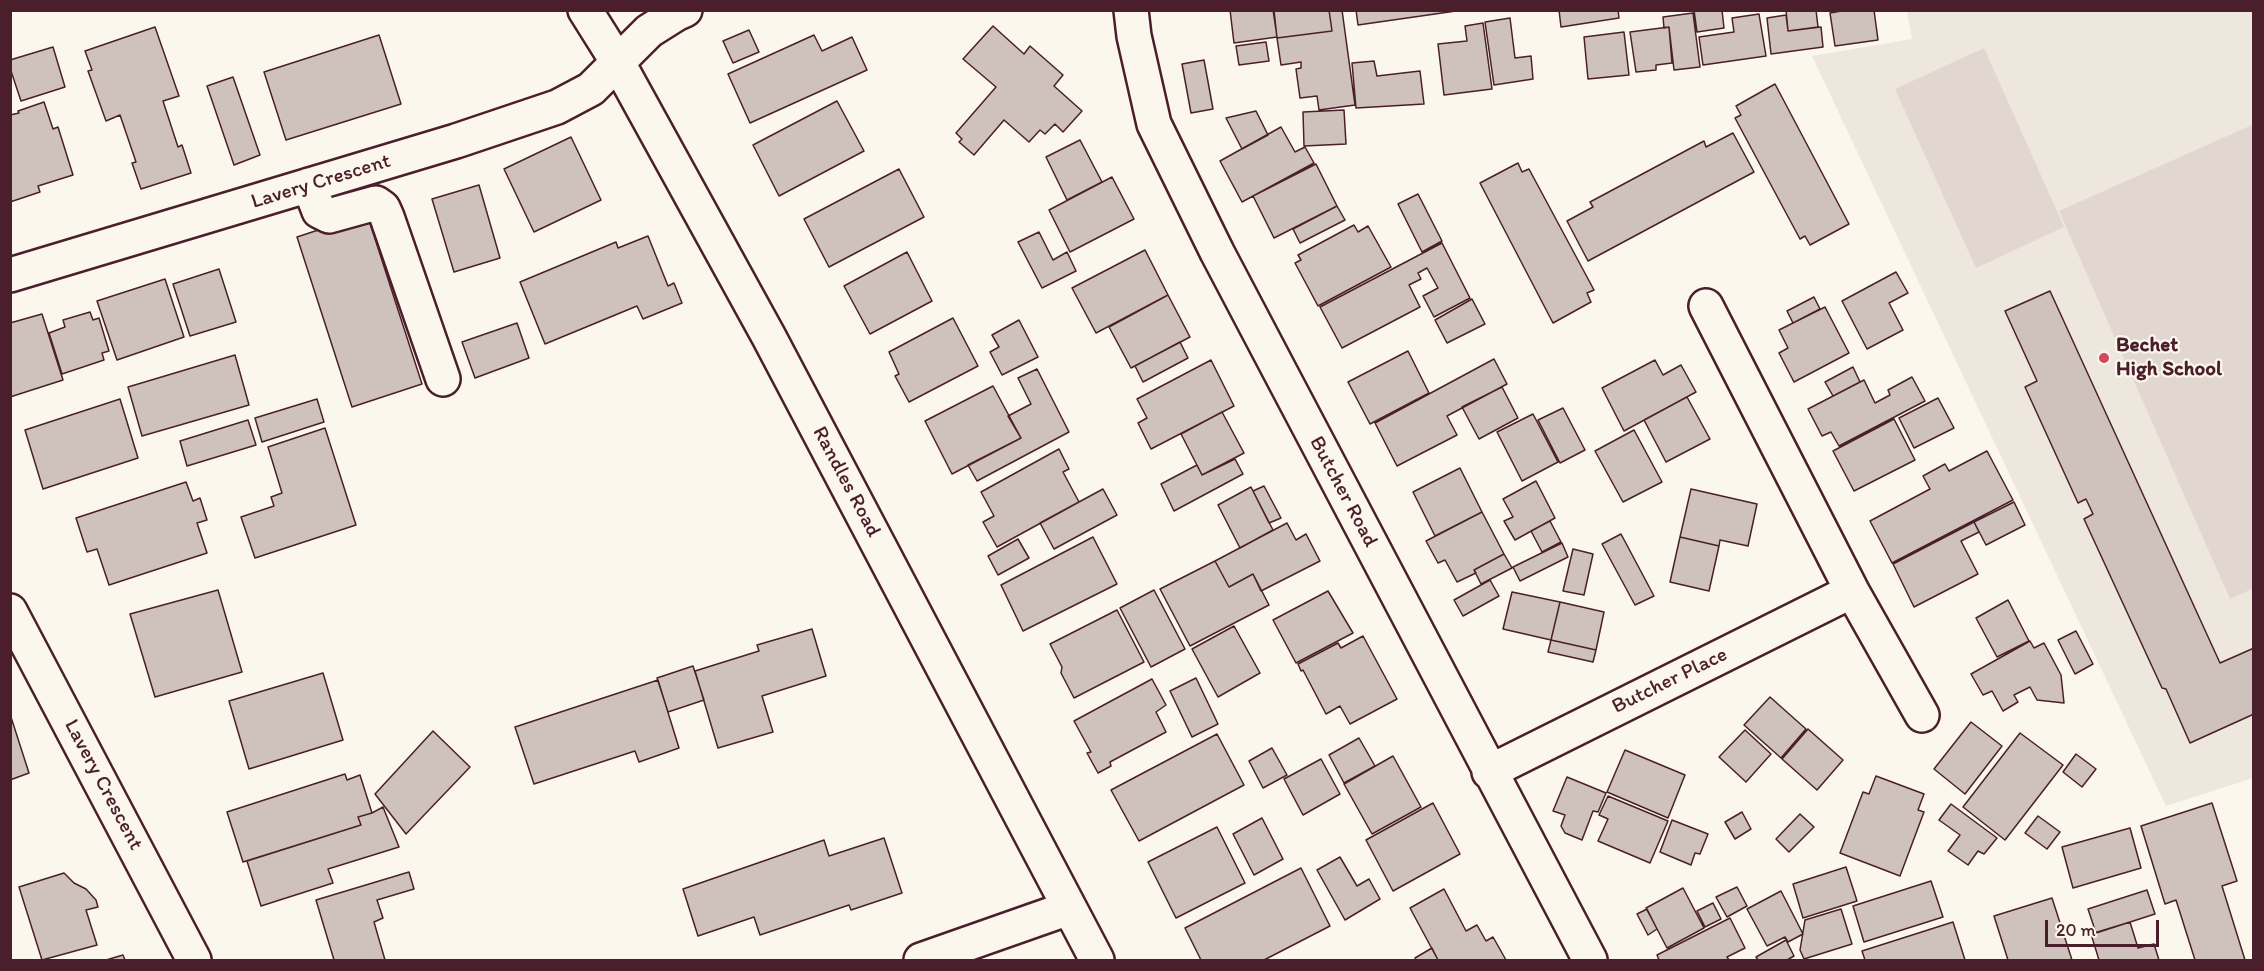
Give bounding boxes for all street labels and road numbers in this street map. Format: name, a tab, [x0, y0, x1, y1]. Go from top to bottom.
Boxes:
street label: Lavery Crescent	[248, 149, 394, 215]
street label: Randles Road	[806, 422, 886, 542]
street label: Butcher Road	[1303, 432, 1383, 552]
street label: Butcher Place	[1608, 642, 1732, 720]
street label: Lavery Crescent	[58, 715, 148, 855]

